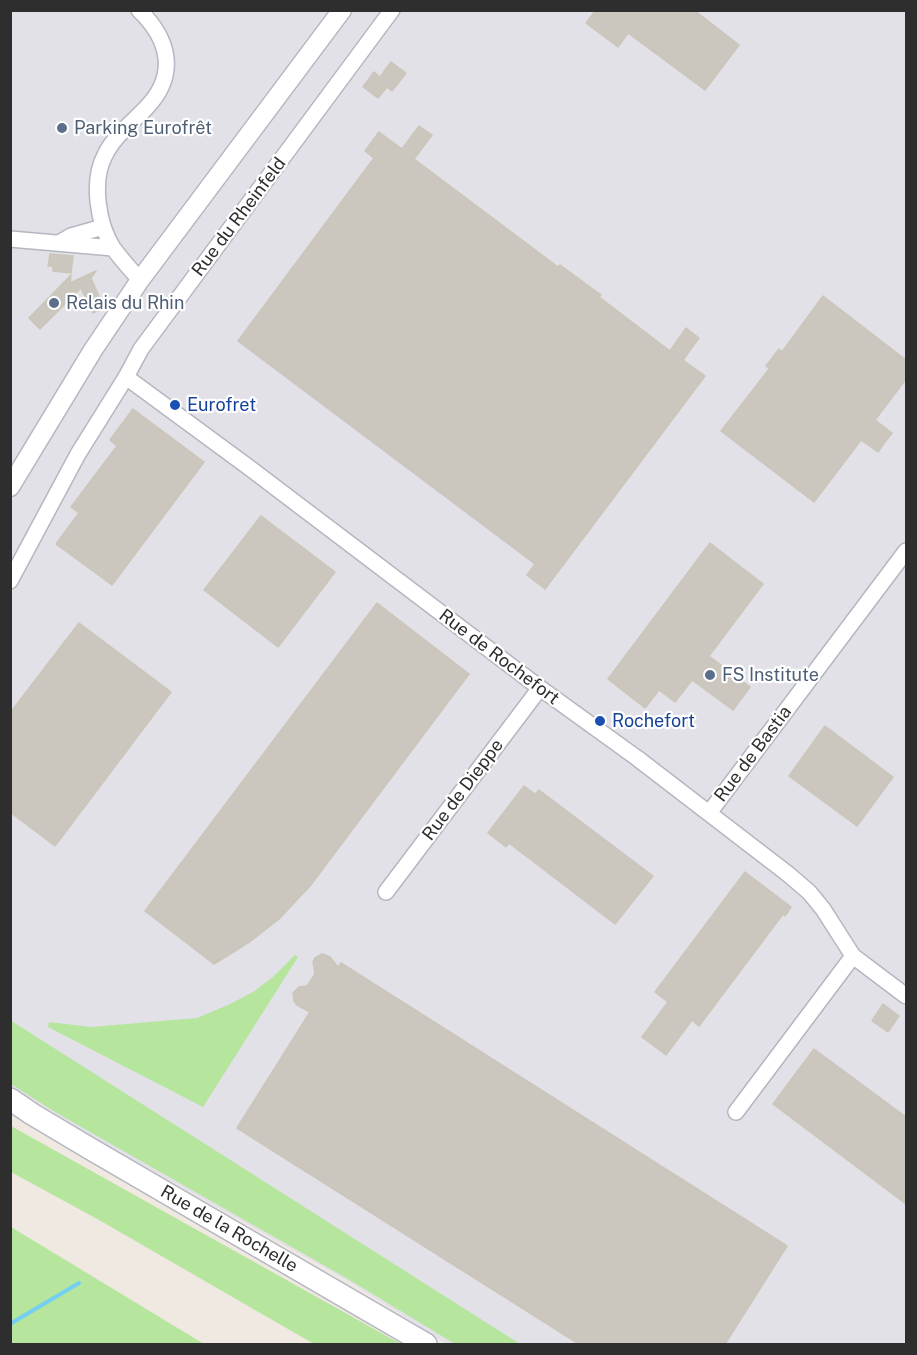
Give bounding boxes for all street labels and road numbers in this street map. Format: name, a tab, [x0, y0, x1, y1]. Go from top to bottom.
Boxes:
street label: Rue du Rheinfeld	[187, 153, 291, 281]
street label: Rue de Rochefort	[434, 605, 564, 709]
street label: Rue de Bastia	[710, 702, 796, 806]
street label: Rue de Dieppe	[418, 735, 508, 845]
street label: Rue de la Rochelle	[157, 1181, 301, 1277]

